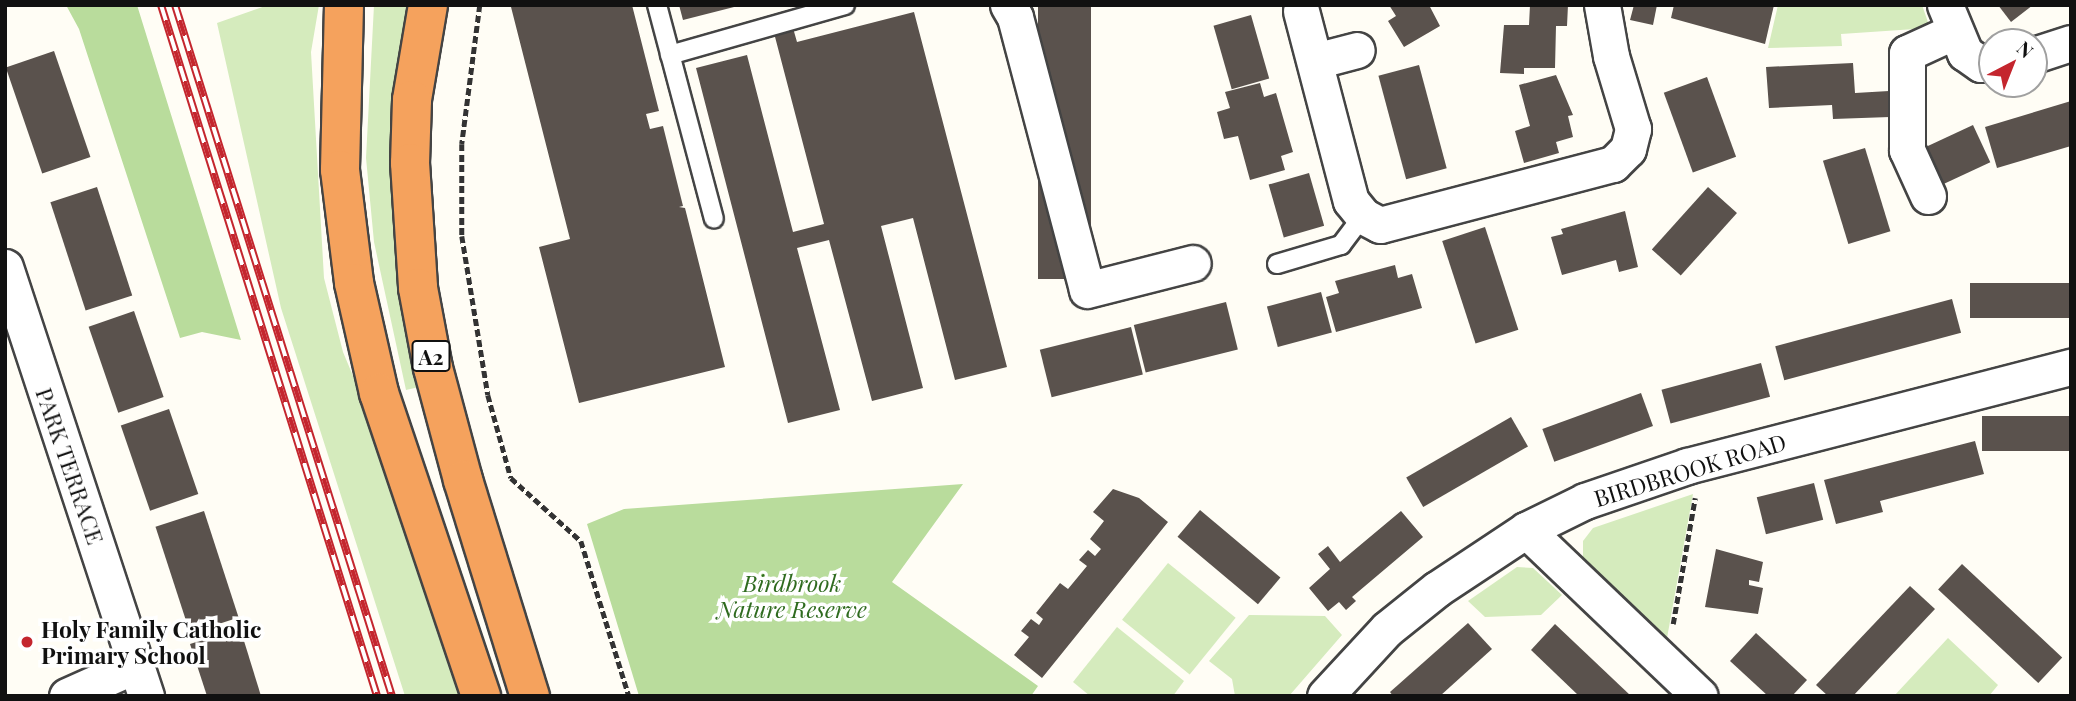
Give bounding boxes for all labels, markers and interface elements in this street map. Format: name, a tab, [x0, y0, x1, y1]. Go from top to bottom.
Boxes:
north arrow	[1978, 28, 2048, 98]
text: N	[2012, 35, 2040, 63]
road number: A2	[410, 338, 452, 374]
street label: PARK TERRACE	[30, 384, 110, 548]
street label: BIRDBROOK ROAD	[1591, 428, 1789, 512]
park label: Birdbrook Nature Reserve	[717, 569, 867, 623]
place label: Holy Family Catholic Primary School	[41, 615, 263, 669]
marker: Holy Family Catholic Primary School	[19, 634, 35, 650]

